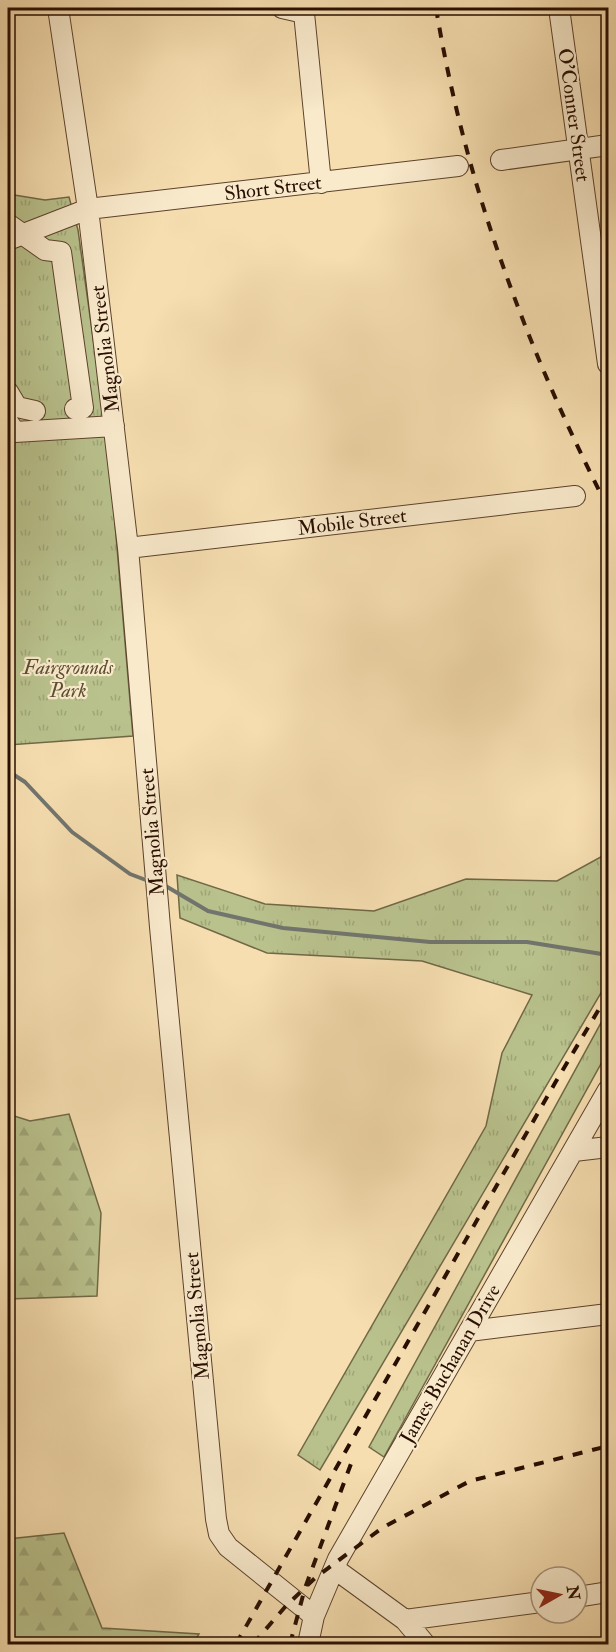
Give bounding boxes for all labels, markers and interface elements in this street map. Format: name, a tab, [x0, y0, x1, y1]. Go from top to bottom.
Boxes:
street label: O'Conner Street	[552, 47, 596, 184]
street label: Short Street	[223, 170, 323, 206]
street label: Magnolia Street	[85, 283, 125, 414]
street label: Mobile Street	[296, 503, 408, 541]
park label: Fairgrounds Park	[22, 655, 113, 703]
street label: Magnolia Street	[134, 767, 170, 897]
street label: Magnolia Street	[179, 1251, 215, 1381]
street label: James Buchanan Drive	[394, 1280, 506, 1449]
north arrow	[529, 1565, 589, 1625]
text: N	[562, 1583, 584, 1602]

